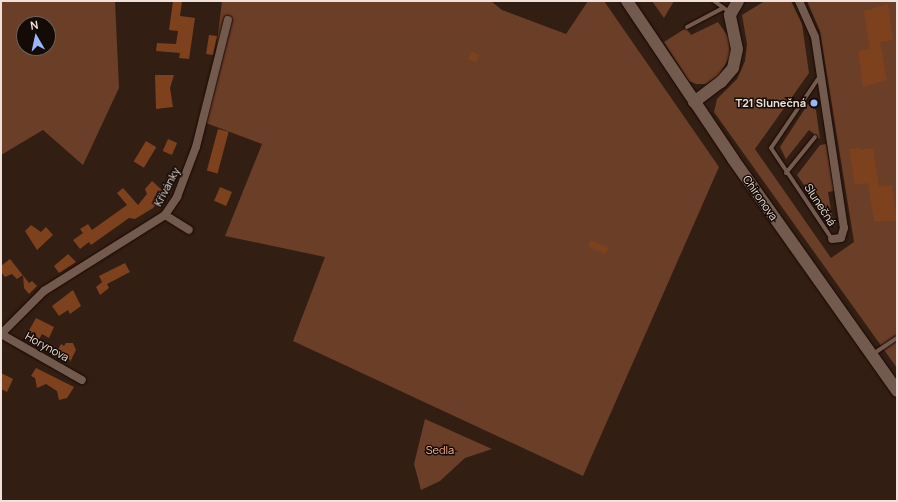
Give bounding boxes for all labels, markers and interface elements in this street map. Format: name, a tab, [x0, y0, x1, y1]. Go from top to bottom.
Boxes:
north arrow	[16, 16, 56, 56]
text: N	[29, 17, 39, 33]
place label: T21 Slunečná	[736, 96, 806, 110]
marker: T21 Slunečná	[809, 98, 819, 108]
street label: Křivánky	[151, 165, 183, 209]
street label: Chironova	[740, 173, 780, 223]
street label: Slunečná	[802, 181, 838, 229]
street label: Horynova	[23, 330, 71, 364]
park label: Sedla	[426, 443, 454, 457]

